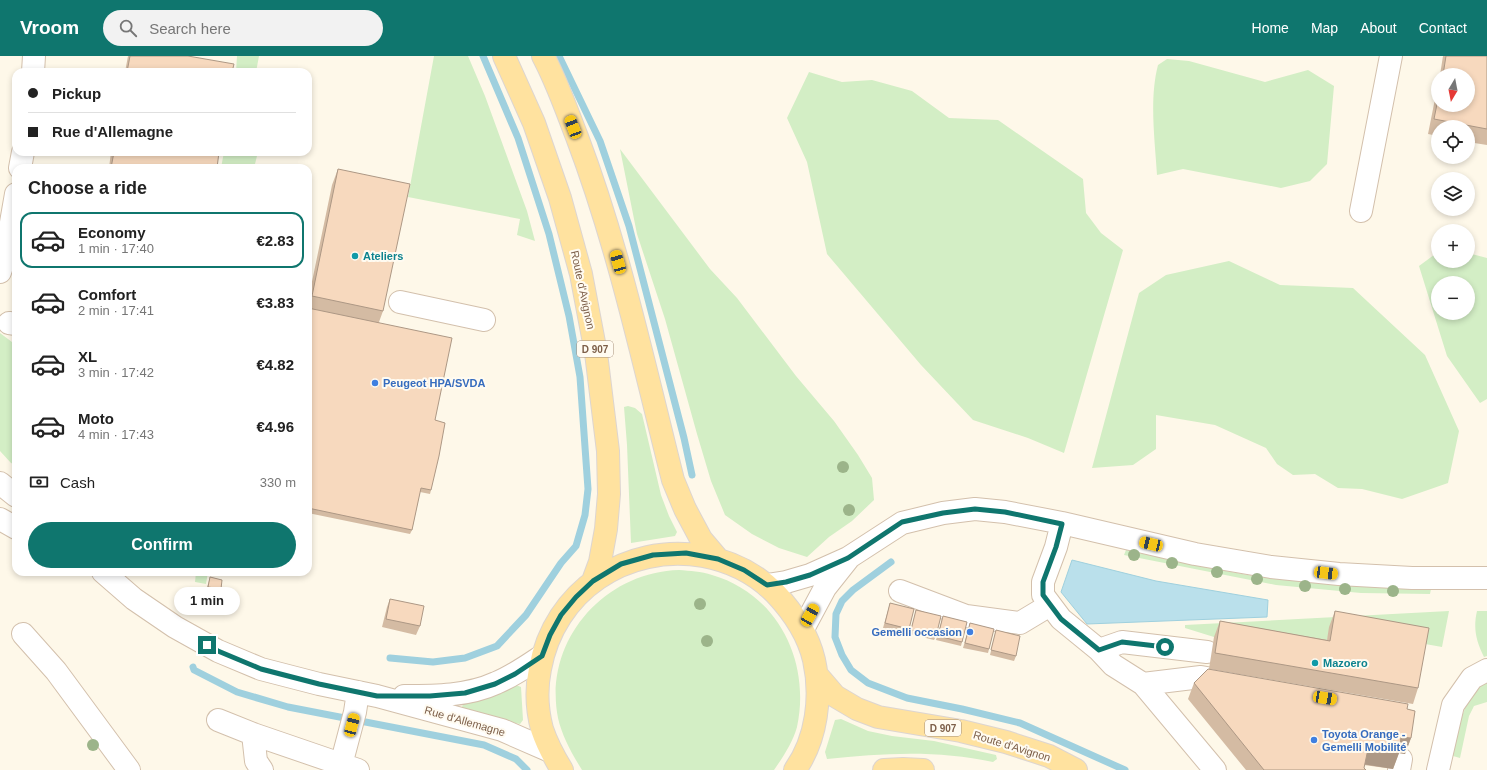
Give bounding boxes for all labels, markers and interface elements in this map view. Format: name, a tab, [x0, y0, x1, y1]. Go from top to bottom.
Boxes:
search box	[103, 10, 383, 46]
text: Vroom	[20, 17, 79, 38]
icon: search	[117, 17, 139, 39]
text: Search here	[149, 20, 231, 37]
text: Home	[1252, 20, 1289, 36]
text: Map	[1311, 20, 1338, 36]
text: About	[1360, 20, 1397, 36]
text: Contact	[1419, 20, 1467, 36]
north arrow	[1431, 68, 1475, 112]
map controls	[1431, 68, 1475, 320]
text: Pickup	[52, 85, 101, 102]
car	[563, 114, 583, 140]
button: locate	[1431, 120, 1475, 164]
text: Rue d'Allemagne	[52, 123, 173, 140]
button: layers	[1431, 172, 1475, 216]
text: Choose a ride	[28, 178, 147, 198]
icon: car	[30, 222, 66, 258]
text: Economy	[78, 224, 146, 241]
button: +	[1431, 224, 1475, 268]
text: €2.83	[256, 232, 294, 249]
text: 1 min · 17:40	[78, 241, 154, 256]
car	[609, 249, 627, 275]
place label: Ateliers	[363, 250, 403, 262]
street label: Route d'Avignon	[569, 250, 597, 330]
marker: Ateliers	[350, 251, 360, 261]
button: −	[1431, 276, 1475, 320]
icon: car	[30, 284, 66, 320]
text: Comfort	[78, 286, 136, 303]
text: €3.83	[256, 294, 294, 311]
text: 2 min · 17:41	[78, 303, 154, 318]
road number: D 907	[577, 341, 613, 357]
icon: car	[30, 346, 66, 382]
text: XL	[78, 348, 97, 365]
text: €4.82	[256, 356, 294, 373]
text: 3 min · 17:42	[78, 365, 154, 380]
place label: Peugeot HPA/SVDA	[383, 377, 486, 389]
marker: Peugeot HPA/SVDA	[370, 378, 380, 388]
icon: car	[30, 408, 66, 444]
text: Moto	[78, 410, 114, 427]
text: €4.96	[256, 418, 294, 435]
text: 4 min · 17:43	[78, 427, 154, 442]
icon: cash	[28, 471, 50, 493]
text: Cash	[60, 474, 95, 491]
text: 330 m	[260, 475, 296, 490]
button: Confirm	[28, 522, 296, 568]
car	[1138, 535, 1164, 553]
car	[1313, 566, 1339, 580]
callout: 1 min	[174, 587, 240, 615]
text: 1 min	[190, 593, 224, 608]
car	[799, 602, 821, 628]
place label: Gemelli occasion	[872, 626, 962, 638]
marker: Gemelli occasion	[965, 627, 975, 637]
route end	[198, 636, 216, 654]
route start	[1156, 638, 1174, 656]
place label: Mazoero	[1323, 657, 1368, 669]
marker: Mazoero	[1310, 658, 1320, 668]
car	[1312, 690, 1338, 706]
street label: Rue d'Allemagne	[423, 704, 507, 738]
car	[343, 712, 361, 738]
road number: D 907	[925, 720, 961, 736]
place label: Toyota Orange - Gemelli Mobilité	[1322, 728, 1406, 753]
street label: Route d'Avignon	[972, 729, 1052, 763]
marker: Toyota Orange - Gemelli Mobilité	[1309, 735, 1319, 745]

